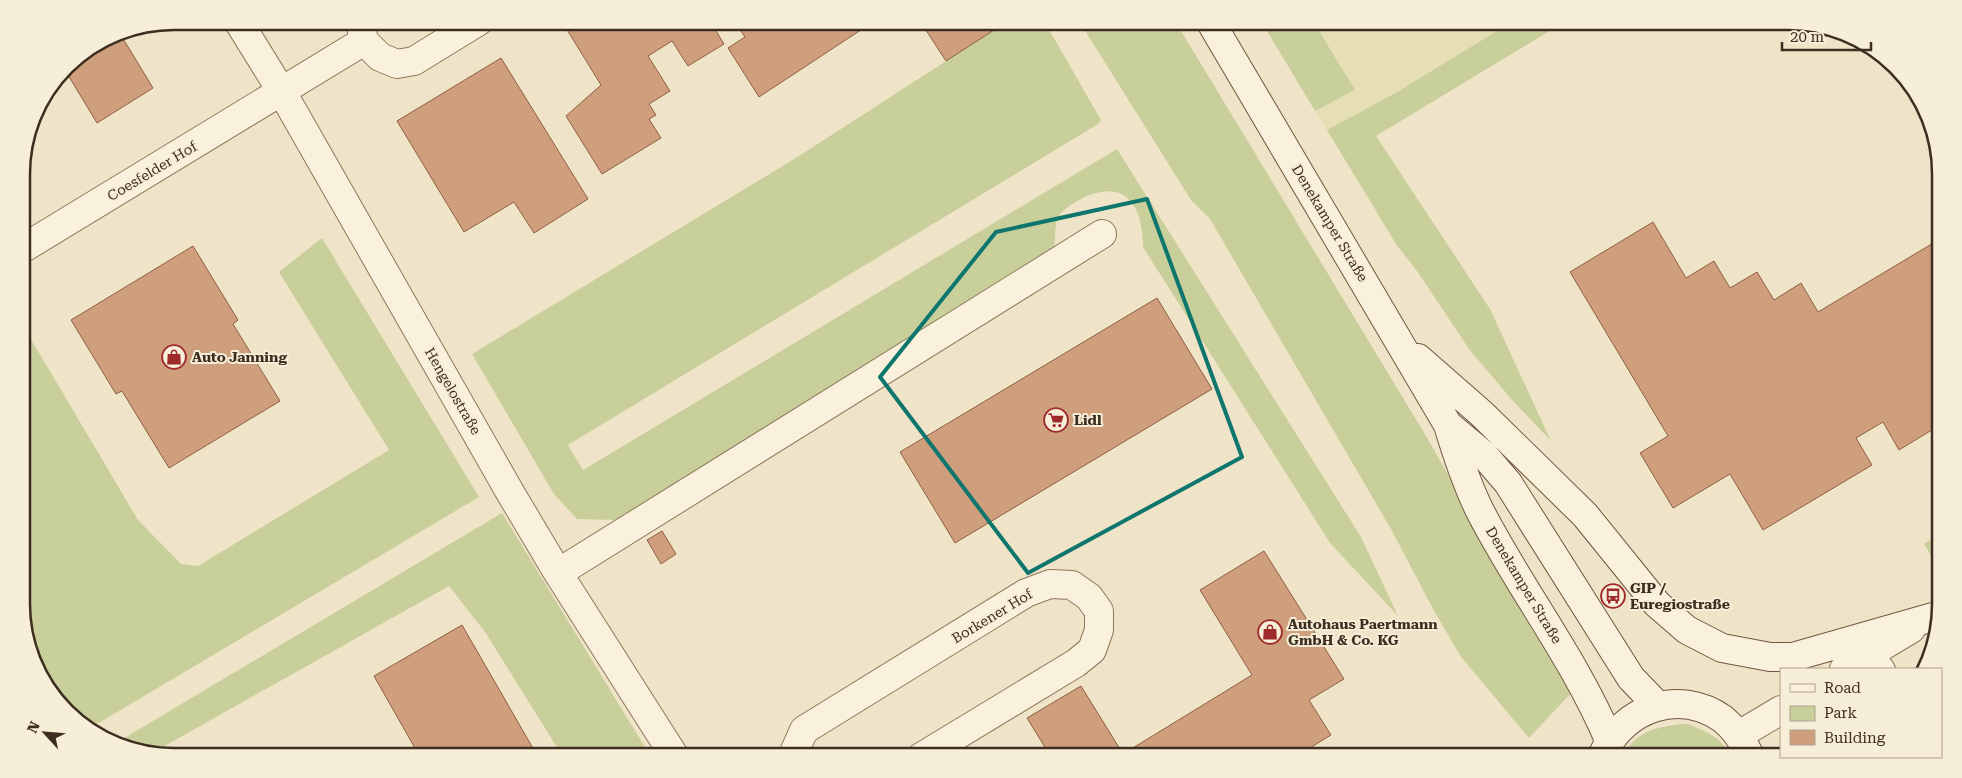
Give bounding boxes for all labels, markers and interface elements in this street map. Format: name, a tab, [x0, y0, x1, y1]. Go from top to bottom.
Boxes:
scale bar	[1782, 20, 1871, 52]
text: 20 m	[1790, 28, 1825, 46]
street label: Coesfelder Hof	[104, 138, 200, 204]
street label: Denekamper Straße	[1289, 162, 1371, 285]
shop icon: Auto Janning	[161, 344, 187, 370]
street label: Hengelostraße	[422, 345, 485, 438]
place label: Auto Janning	[192, 349, 287, 365]
supermarket icon: Lidl	[1043, 407, 1069, 433]
place label: Lidl	[1074, 412, 1102, 428]
street label: Denekamper Straße	[1483, 524, 1565, 647]
place label: GIP / Euregiostraße	[1630, 580, 1730, 612]
bus stop icon: GIP / Euregiostraße	[1600, 583, 1626, 609]
street label: Borkener Hof	[949, 585, 1036, 646]
place label: Autohaus Paertmann GmbH & Co. KG	[1288, 616, 1438, 648]
shop icon: Autohaus Paertmann GmbH & Co. KG	[1257, 619, 1283, 645]
legend	[1780, 668, 1942, 758]
text: Road	[1824, 679, 1861, 697]
text: Park	[1824, 704, 1858, 722]
north arrow	[20, 708, 70, 758]
text: N	[24, 719, 43, 736]
text: Building	[1824, 729, 1886, 747]

